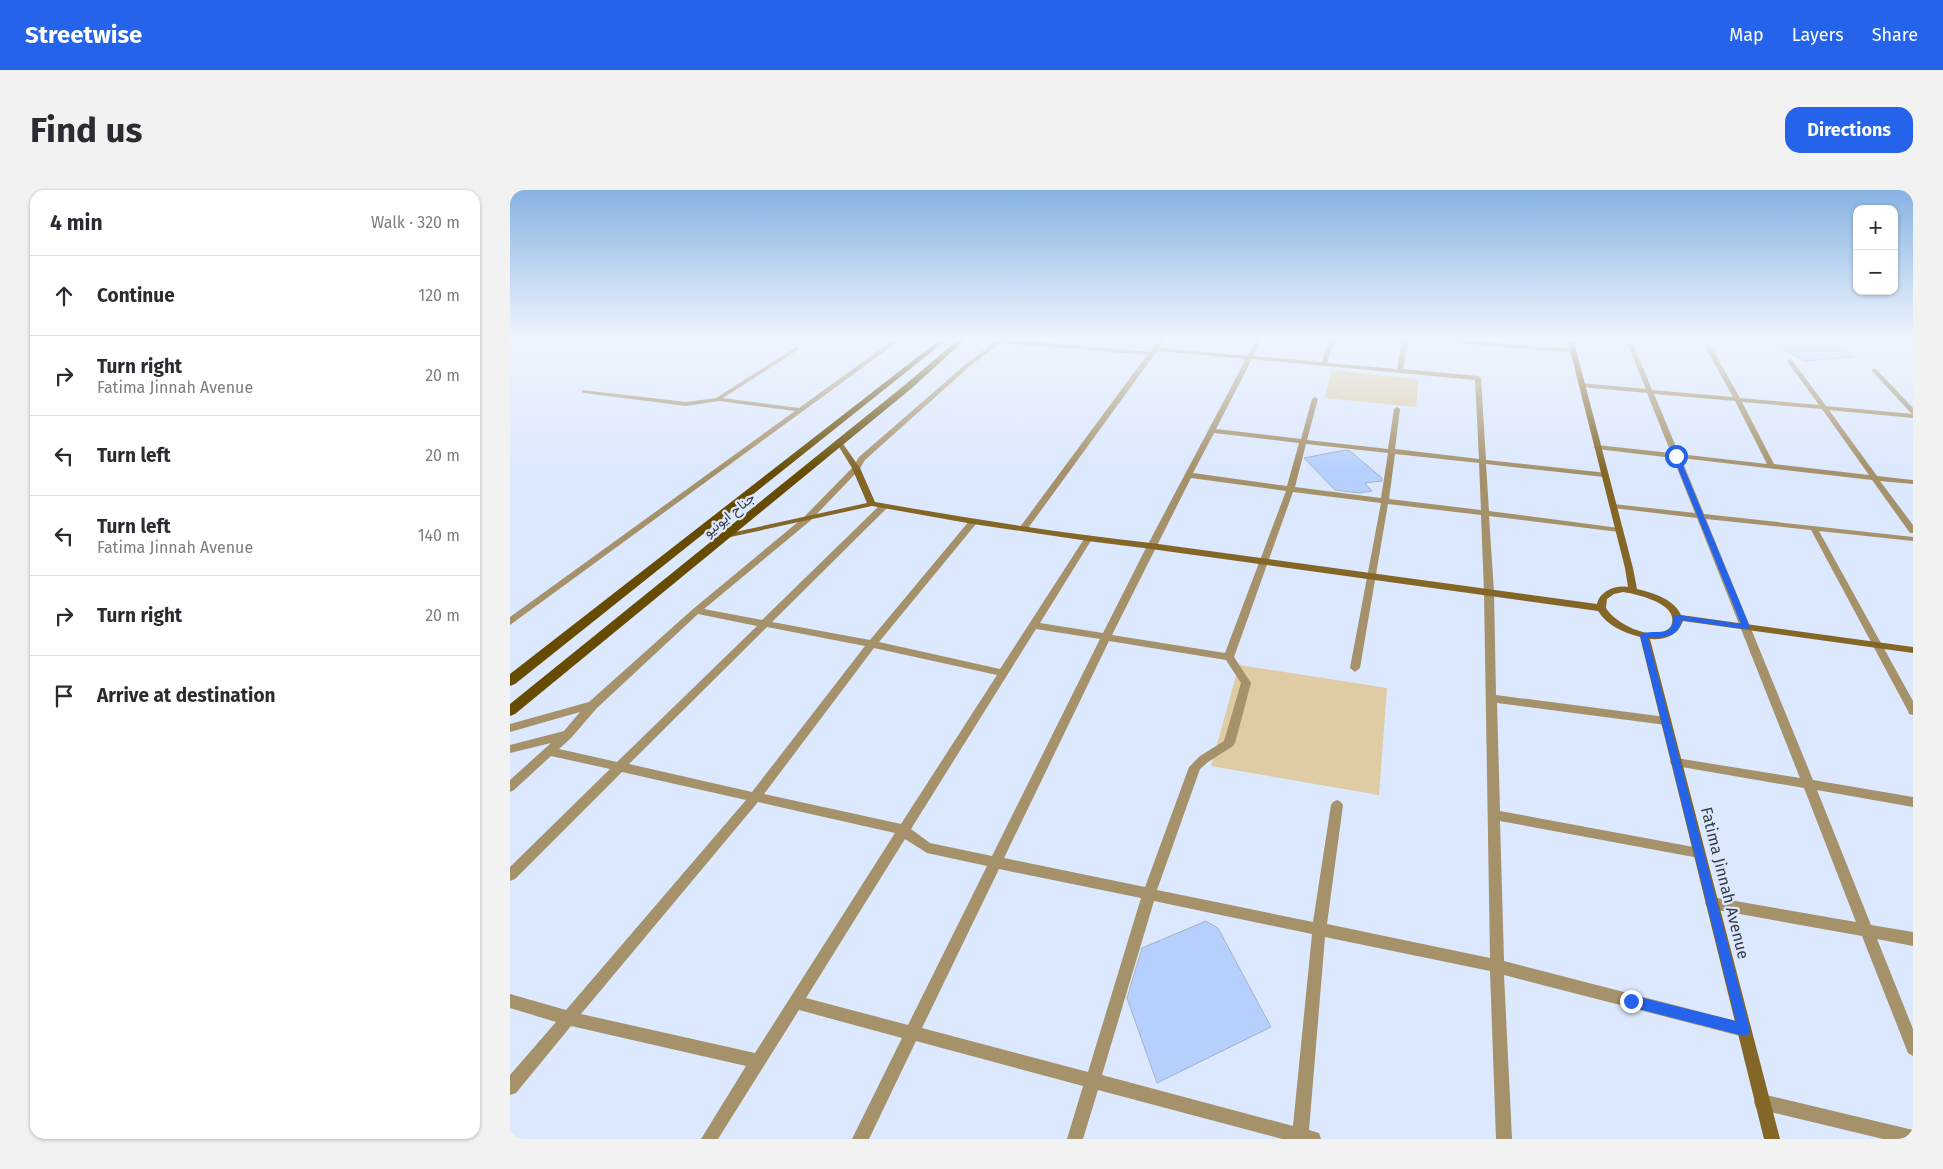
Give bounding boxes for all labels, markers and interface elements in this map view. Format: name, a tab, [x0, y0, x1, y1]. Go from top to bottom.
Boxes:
text: Streetwise	[25, 21, 142, 49]
text: Map	[1729, 24, 1764, 46]
text: Layers	[1792, 24, 1844, 46]
text: Share	[1872, 24, 1918, 46]
button: Directions	[1785, 107, 1913, 153]
text: Find us	[30, 109, 142, 151]
map controls	[1853, 205, 1898, 295]
button: +	[1853, 205, 1898, 250]
text: 4 min	[50, 210, 103, 236]
text: Walk · 320 m	[371, 213, 460, 232]
button: −	[1853, 250, 1898, 295]
icon: ahead	[50, 282, 78, 310]
text: Continue	[97, 284, 175, 307]
text: 120 m	[418, 286, 460, 305]
text: Turn right	[97, 355, 182, 378]
icon: right	[50, 362, 78, 390]
text: 20 m	[425, 366, 460, 385]
text: Fatima Jinnah Avenue	[97, 378, 253, 397]
icon: left	[50, 442, 78, 470]
text: Turn left	[97, 444, 171, 467]
route start	[1665, 445, 1688, 468]
text: 20 m	[425, 446, 460, 465]
street label: جناح ایونیو	[700, 489, 759, 543]
text: Turn left	[97, 515, 171, 538]
icon: left	[50, 522, 78, 550]
text: 140 m	[418, 526, 460, 545]
text: Fatima Jinnah Avenue	[97, 538, 253, 557]
icon: right	[50, 602, 78, 630]
text: Turn right	[97, 604, 182, 627]
text: 20 m	[425, 606, 460, 625]
icon: arrive	[50, 682, 78, 710]
text: Arrive at destination	[97, 684, 276, 707]
street label: Fatima Jinnah Avenue	[1697, 805, 1753, 961]
route end	[1620, 990, 1643, 1013]

